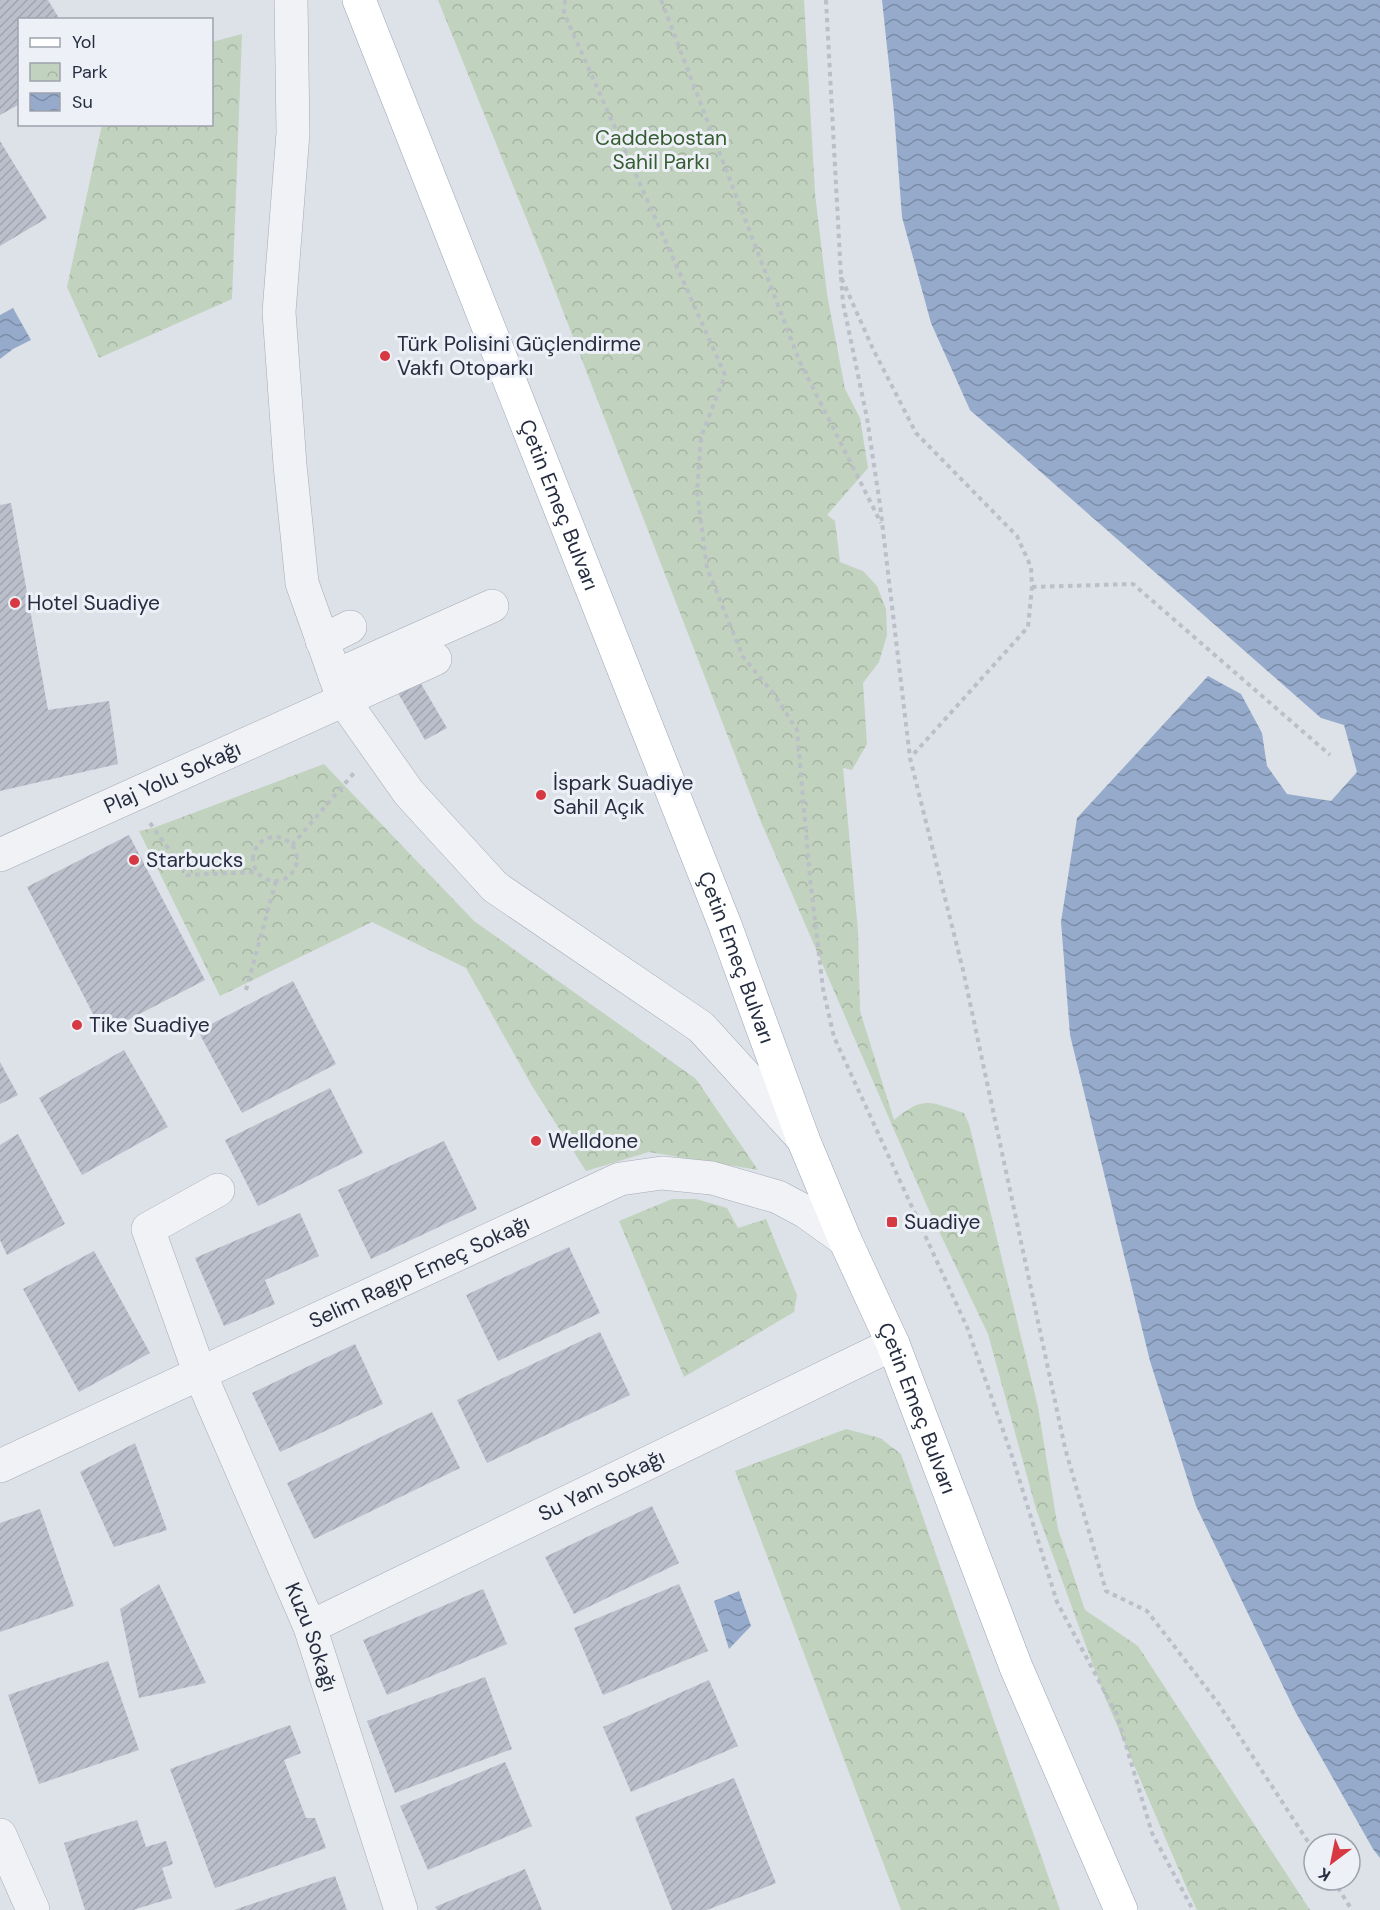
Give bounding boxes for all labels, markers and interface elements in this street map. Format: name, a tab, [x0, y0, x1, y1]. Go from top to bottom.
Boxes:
legend	[18, 18, 213, 126]
text: Yol	[72, 30, 96, 54]
text: Park	[72, 60, 108, 84]
text: Su	[72, 90, 93, 114]
park label: Caddebostan Sahil Parkı	[595, 124, 727, 176]
place label: Türk Polisini Güçlendirme Vakfı Otoparkı	[397, 330, 641, 382]
marker: Türk Polisini Güçlendirme Vakfı Otoparkı	[378, 349, 392, 363]
street label: Çetin Emeç Bulvarı	[512, 415, 605, 594]
place label: Hotel Suadiye	[27, 589, 160, 617]
marker: Hotel Suadiye	[8, 596, 22, 610]
street label: Plaj Yolu Sokağı	[99, 734, 245, 820]
place label: İspark Suadiye Sahil Açık	[553, 769, 693, 821]
marker: İspark Suadiye Sahil Açık	[534, 788, 548, 802]
place label: Starbucks	[146, 846, 243, 874]
marker: Starbucks	[127, 853, 141, 867]
street label: Çetin Emeç Bulvarı	[691, 867, 781, 1047]
place label: Tike Suadiye	[89, 1011, 210, 1039]
marker: Tike Suadiye	[70, 1018, 84, 1032]
place label: Welldone	[548, 1127, 638, 1155]
marker: Welldone	[529, 1134, 543, 1148]
place label: Suadiye	[904, 1208, 981, 1236]
street label: Selim Ragıp Emeç Sokağı	[304, 1209, 534, 1335]
marker: Suadiye	[885, 1215, 899, 1229]
street label: Çetin Emeç Bulvarı	[871, 1318, 963, 1498]
street label: Su Yanı Sokağı	[534, 1443, 669, 1528]
street label: Kuzu Sokağı	[278, 1578, 344, 1695]
north arrow	[1302, 1832, 1362, 1892]
text: K	[1314, 1862, 1334, 1886]

